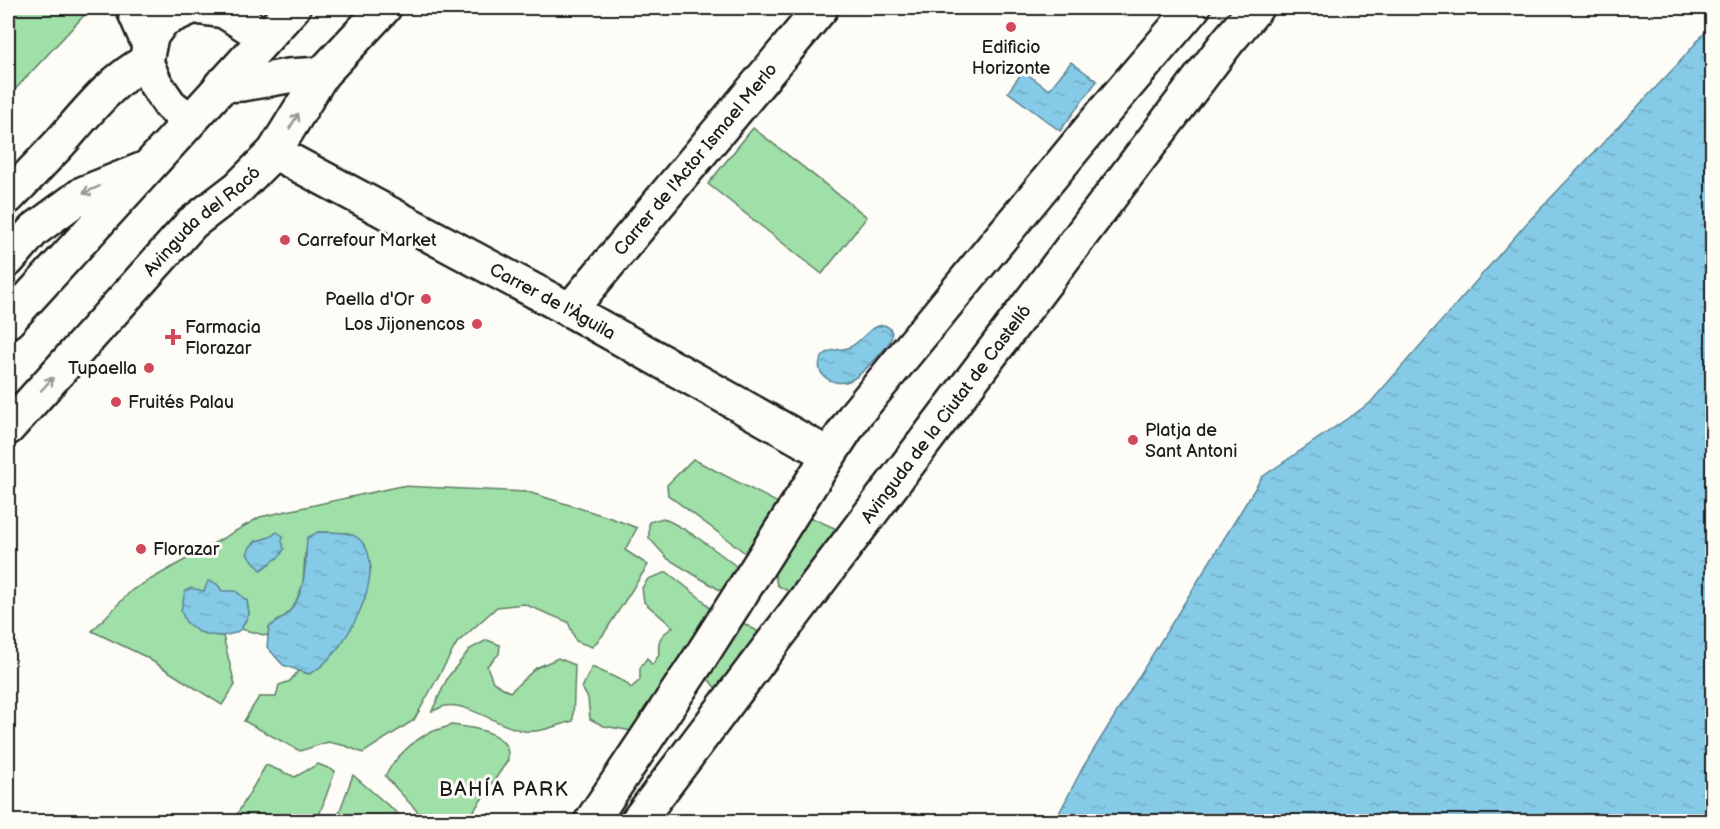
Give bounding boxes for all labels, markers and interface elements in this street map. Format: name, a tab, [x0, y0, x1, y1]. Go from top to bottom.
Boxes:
marker: Edificio Horizonte	[1004, 20, 1018, 34]
place label: Edificio Horizonte	[972, 37, 1051, 79]
street label: Carrer de l'Actor Ismael Merlo	[610, 59, 782, 260]
one-way arrow	[288, 113, 300, 130]
street label: Avinguda del Racó	[139, 162, 265, 281]
one-way arrow	[83, 185, 101, 197]
place label: Carrefour Market	[297, 230, 437, 251]
marker: Carrefour Market	[278, 233, 292, 247]
street label: Carrer de l'Àguila	[486, 259, 619, 344]
place label: Paella d'Or	[325, 289, 414, 310]
marker: Paella d'Or	[419, 292, 433, 306]
street label: Avinguda de la Ciutat de Castelló	[857, 301, 1036, 527]
place label: Los Jijonencos	[344, 314, 465, 335]
place label: Farmacia Florazar	[185, 317, 261, 359]
marker: Los Jijonencos	[470, 317, 484, 331]
marker: Farmacia Florazar	[166, 330, 180, 344]
place label: Tupaella	[68, 358, 137, 379]
marker: Tupaella	[142, 361, 156, 375]
one-way arrow	[40, 377, 54, 392]
place label: Fruités Palau	[128, 392, 234, 413]
marker: Fruités Palau	[109, 395, 123, 409]
place label: Platja de Sant Antoni	[1145, 420, 1237, 462]
marker: Platja de Sant Antoni	[1126, 433, 1140, 447]
place label: Florazar	[153, 539, 220, 560]
marker: Florazar	[134, 542, 148, 556]
district label: BAHÍA PARK	[439, 777, 569, 802]

